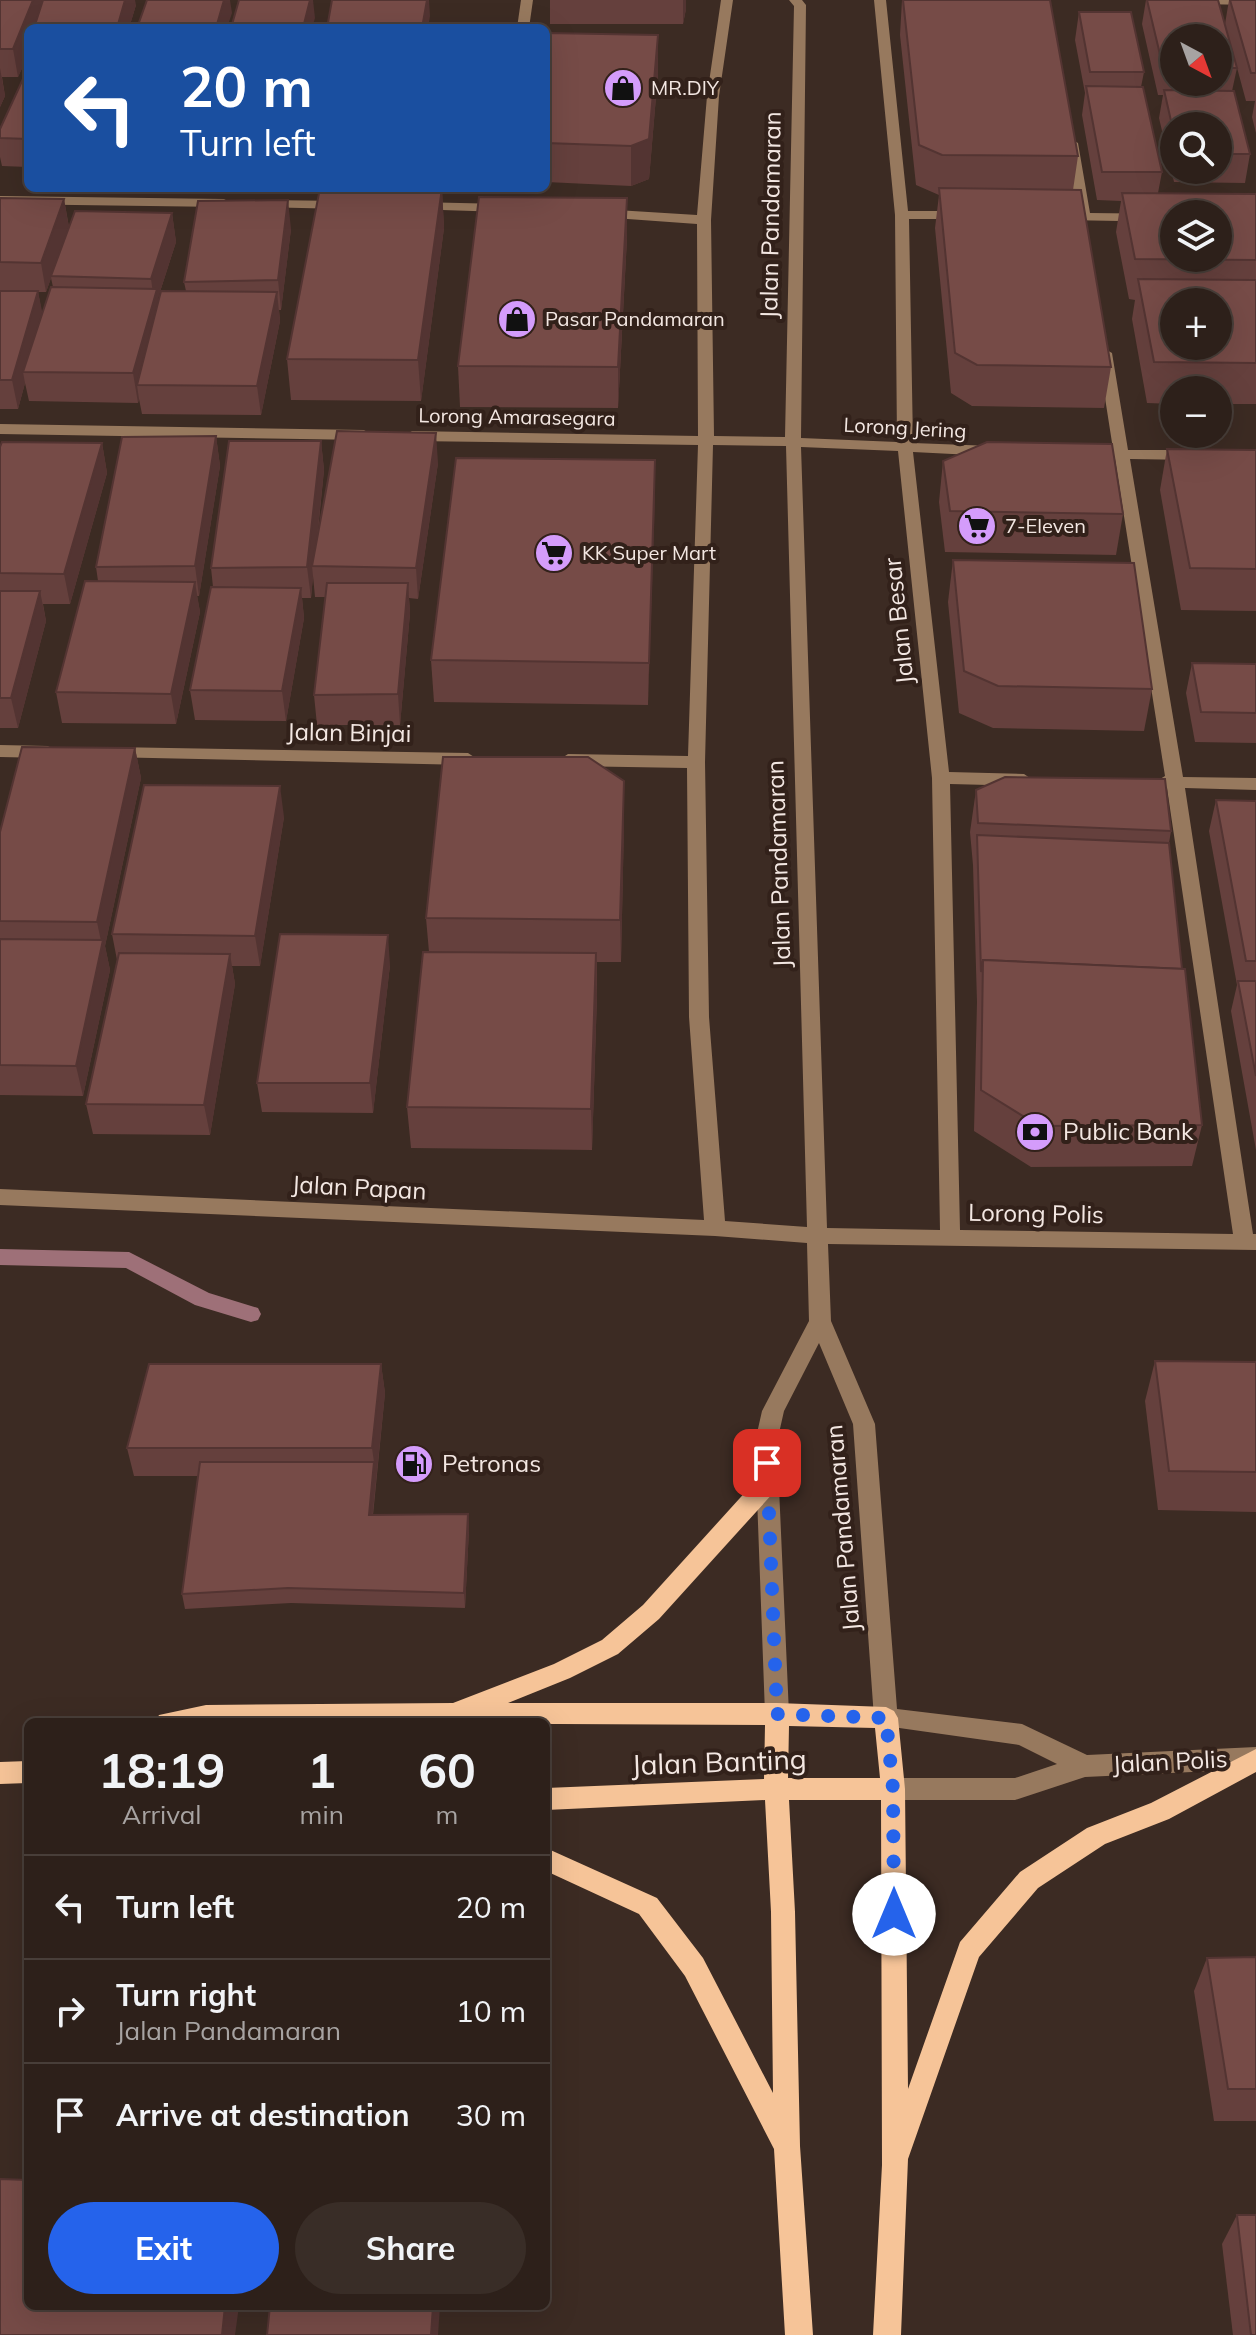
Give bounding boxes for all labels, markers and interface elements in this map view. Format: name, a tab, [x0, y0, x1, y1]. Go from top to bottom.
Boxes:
north arrow	[1160, 24, 1232, 96]
map controls	[1160, 24, 1232, 448]
text: 20 m	[180, 51, 313, 121]
icon: left	[48, 56, 152, 160]
shop icon: MR.DIY	[602, 67, 644, 109]
place label: MR.DIY	[651, 75, 720, 100]
street label: Jalan Pandamaran	[753, 111, 787, 319]
button: search	[1160, 112, 1232, 184]
text: Turn left	[180, 120, 316, 165]
button: layers	[1160, 200, 1232, 272]
button: +	[1160, 288, 1232, 360]
shop icon: Pasar Pandamaran	[496, 298, 538, 340]
place label: Pasar Pandamaran	[545, 306, 725, 331]
button: −	[1160, 376, 1232, 448]
street label: Lorong Amarasegara	[418, 402, 616, 431]
street label: Lorong Jering	[843, 412, 967, 443]
supermarket icon: 7-Eleven	[956, 505, 998, 547]
place label: 7-Eleven	[1005, 513, 1086, 538]
supermarket icon: KK Super Mart	[533, 532, 575, 574]
place label: KK Super Mart	[582, 540, 716, 565]
street label: Jalan Besar	[876, 556, 920, 686]
street label: Jalan Binjai	[286, 716, 412, 748]
street label: Jalan Pandamaran	[759, 760, 797, 968]
bank icon: Public Bank	[1014, 1111, 1056, 1153]
place label: Public Bank	[1063, 1116, 1194, 1146]
street label: Jalan Papan	[291, 1168, 427, 1206]
street label: Lorong Polis	[968, 1197, 1104, 1229]
street label: Jalan Pandamaran	[818, 1423, 866, 1633]
pin	[733, 1429, 801, 1497]
icon: arrive	[745, 1441, 789, 1485]
fuel station icon: Petronas	[393, 1443, 435, 1485]
place label: Petronas	[442, 1448, 541, 1478]
text: 18:19	[98, 1740, 225, 1800]
text: 1	[307, 1740, 336, 1800]
text: 60	[418, 1740, 476, 1800]
street label: Jalan Banting	[631, 1741, 807, 1782]
street label: Jalan Polis	[1112, 1743, 1228, 1779]
text: Arrival	[122, 1798, 202, 1831]
text: min	[300, 1798, 344, 1831]
text: m	[436, 1798, 458, 1831]
position arrow	[852, 1872, 936, 1956]
icon: left	[48, 1885, 92, 1929]
text: Turn left	[116, 1888, 234, 1926]
text: 20 m	[456, 1888, 526, 1926]
text: Turn right	[116, 1976, 256, 2014]
icon: right	[48, 1989, 92, 2033]
text: 10 m	[456, 1992, 526, 2030]
text: Jalan Pandamaran	[116, 2014, 341, 2047]
icon: arrive	[48, 2093, 92, 2137]
text: Arrive at destination	[116, 2096, 410, 2134]
text: 30 m	[456, 2096, 526, 2134]
button: Exit	[48, 2202, 279, 2294]
button: Share	[295, 2202, 526, 2294]

